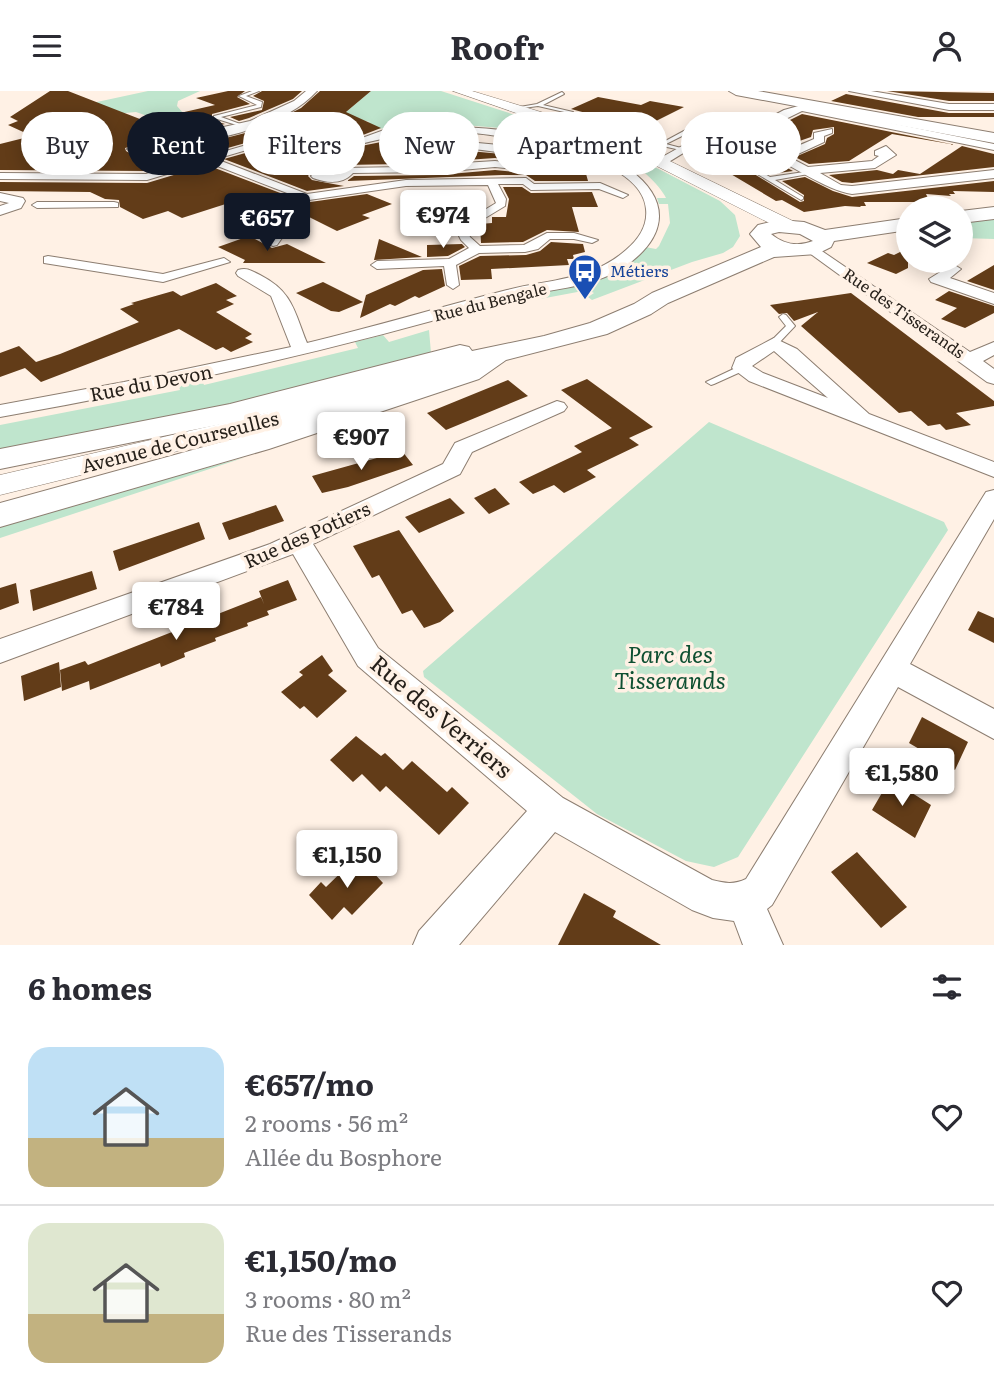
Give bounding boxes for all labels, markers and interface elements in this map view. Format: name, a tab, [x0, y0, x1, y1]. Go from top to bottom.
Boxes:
text: Roofr	[450, 22, 544, 70]
icon: menu	[28, 27, 66, 65]
icon: person	[928, 27, 966, 65]
chip: Buy	[21, 112, 113, 175]
chip: Rent	[127, 112, 229, 175]
chip: Filters	[243, 112, 365, 175]
chip: New	[379, 112, 479, 175]
chip: Apartment	[493, 112, 667, 175]
chip: House	[681, 112, 801, 175]
pin: €974	[402, 191, 484, 250]
pin: €657	[226, 193, 308, 253]
text: €974	[416, 196, 470, 230]
map controls	[896, 196, 973, 273]
button: layers	[896, 196, 973, 273]
text: €657	[240, 199, 294, 233]
bus stop icon: Métiers	[566, 252, 604, 301]
place label: Métiers	[610, 258, 669, 282]
street label: Rue des Tisserands	[839, 261, 970, 363]
street label: Rue du Bengale	[431, 275, 549, 327]
street label: Rue du Devon	[87, 356, 214, 408]
street label: Avenue de Courseulles	[78, 403, 282, 479]
pin: €907	[320, 413, 402, 472]
text: €907	[333, 418, 389, 452]
street label: Rue des Potiers	[239, 494, 375, 574]
pin: €784	[135, 582, 217, 642]
text: €784	[148, 588, 204, 622]
park label: Parc des Tisserands	[614, 636, 726, 696]
street label: Rue des Verriers	[364, 646, 521, 785]
pin: €1,580	[845, 749, 959, 808]
text: €1,580	[865, 754, 939, 788]
pin: €1,150	[290, 831, 404, 890]
text: €1,150	[312, 836, 382, 870]
text: 6 homes	[28, 965, 152, 1009]
icon: filters	[928, 968, 966, 1006]
text: €657/mo	[245, 1061, 374, 1105]
icon: home	[84, 1075, 168, 1159]
icon: heart	[928, 1098, 966, 1136]
text: 2 rooms · 56 m²	[245, 1105, 408, 1139]
text: Allée du Bosphore	[245, 1139, 442, 1173]
text: €1,150/mo	[245, 1237, 397, 1281]
icon: home	[84, 1251, 168, 1335]
icon: heart	[928, 1274, 966, 1312]
text: 3 rooms · 80 m²	[245, 1281, 411, 1315]
text: Rue des Tisserands	[245, 1315, 452, 1349]

